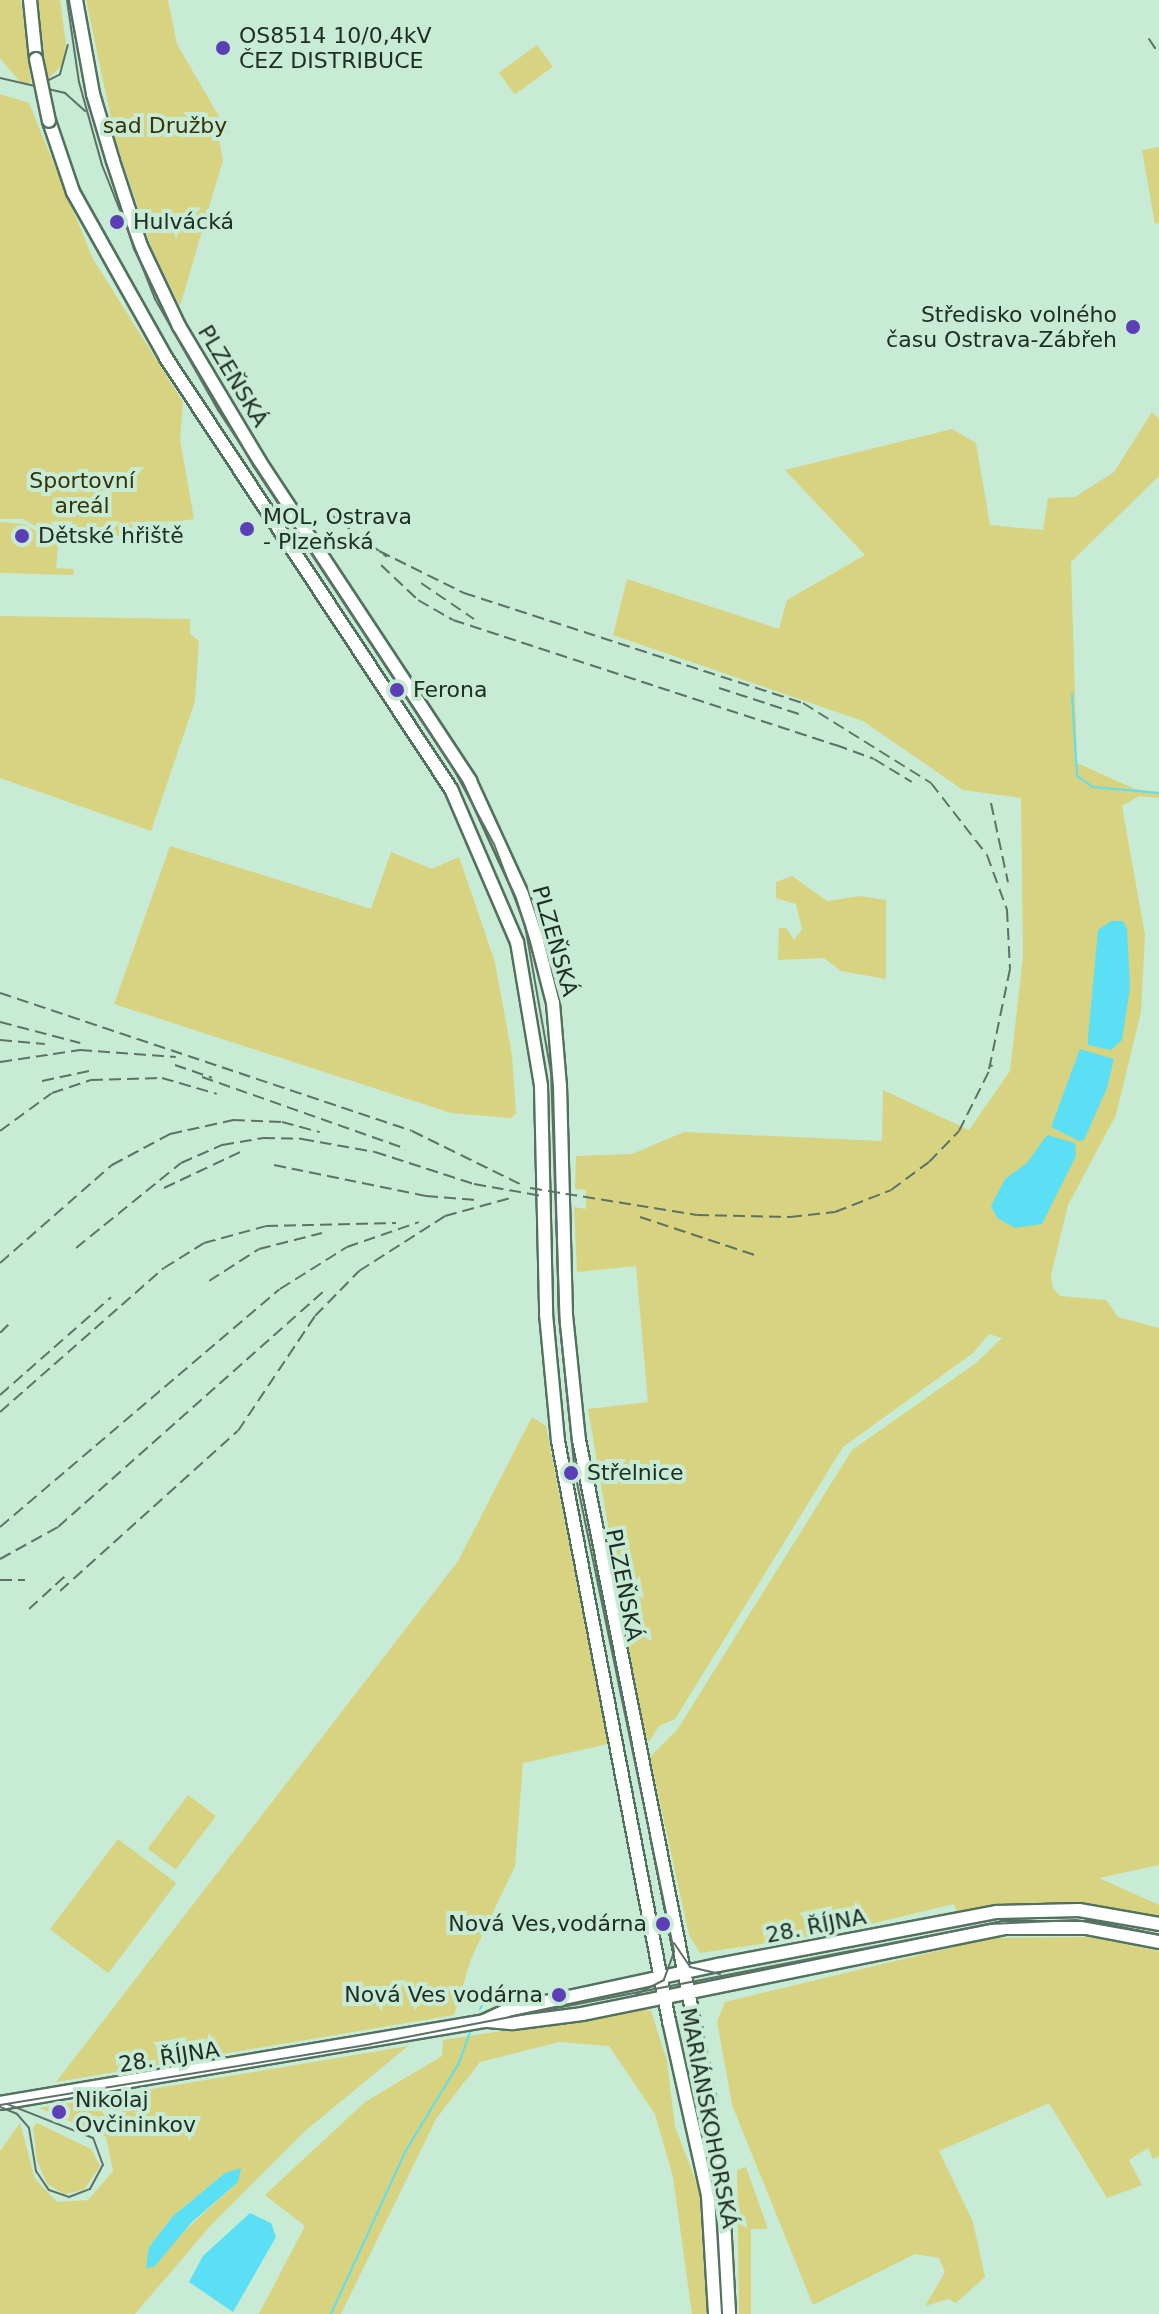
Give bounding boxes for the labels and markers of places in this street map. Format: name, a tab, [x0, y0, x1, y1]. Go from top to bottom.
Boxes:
place label: OS8514 10/0,4kV ČEZ DISTRIBUCE	[239, 22, 431, 74]
marker: OS8514 10/0,4kV ČEZ DISTRIBUCE	[214, 39, 232, 57]
place label: Hulvácká	[133, 209, 234, 235]
marker: Hulvácká	[108, 213, 126, 231]
place label: Středisko volného času Ostrava-Zábřeh	[886, 301, 1117, 352]
marker: Středisko volného času Ostrava-Zábřeh	[1124, 318, 1142, 336]
place label: MOL, Ostrava - Plzeňská	[263, 503, 412, 554]
marker: MOL, Ostrava - Plzeňská	[238, 520, 256, 538]
place label: Dětské hřiště	[38, 523, 184, 549]
marker: Dětské hřiště	[13, 527, 31, 545]
place label: Ferona	[413, 677, 487, 703]
marker: Ferona	[388, 681, 406, 699]
place label: Střelnice	[587, 1460, 683, 1486]
marker: Střelnice	[562, 1464, 580, 1482]
place label: Nová Ves,vodárna	[448, 1911, 647, 1937]
marker: Nová Ves,vodárna	[654, 1915, 672, 1933]
place label: Nová Ves vodárna	[344, 1982, 543, 2008]
marker: Nová Ves vodárna	[550, 1986, 568, 2004]
place label: Nikolaj Ovčininkov	[75, 2086, 196, 2138]
marker: Nikolaj Ovčininkov	[50, 2103, 68, 2121]

